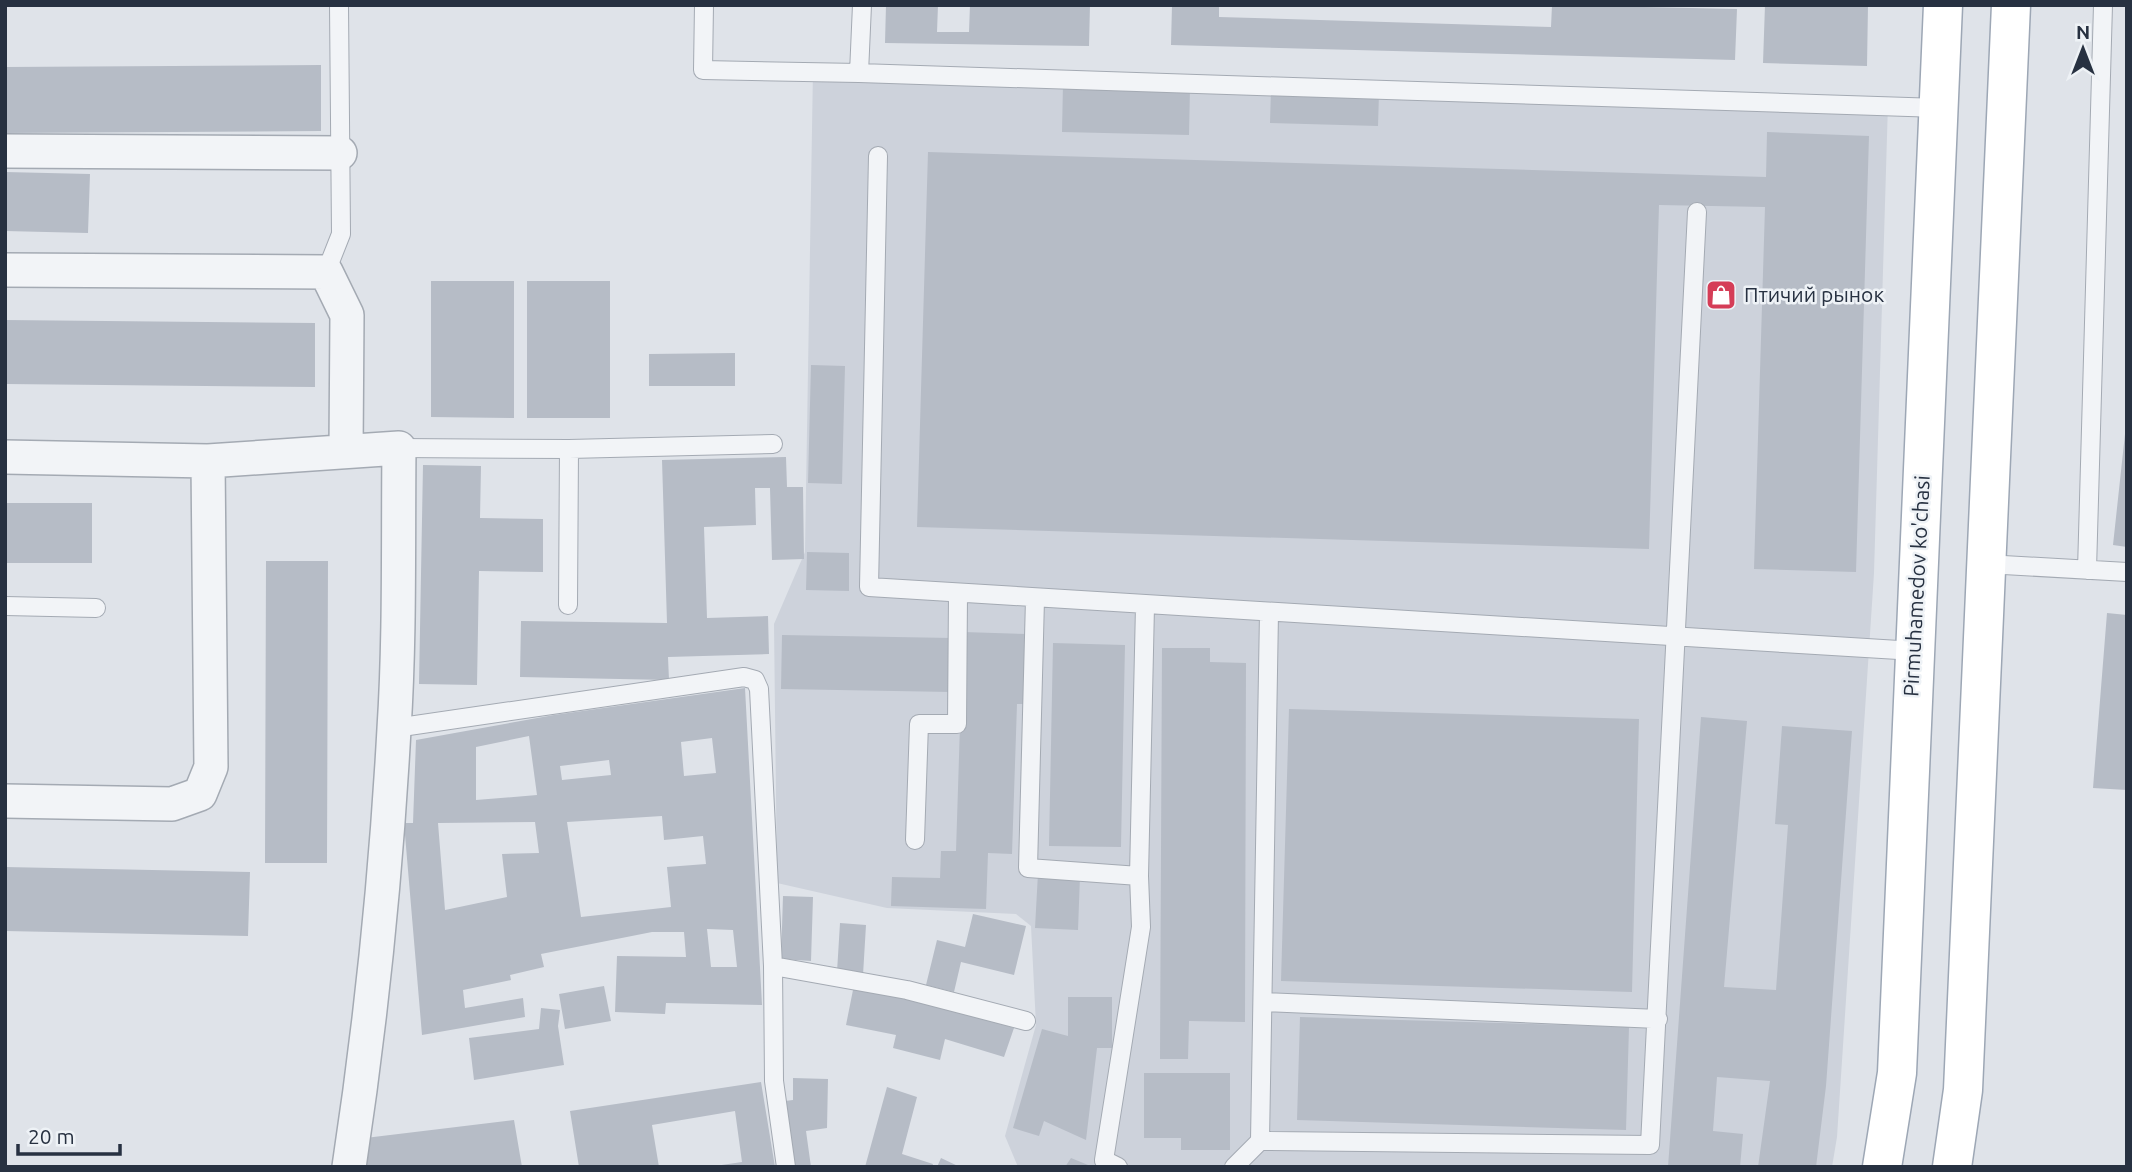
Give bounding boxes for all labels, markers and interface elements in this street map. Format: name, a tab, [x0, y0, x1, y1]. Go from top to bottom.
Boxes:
north arrow	[2048, 14, 2118, 84]
text: N	[2076, 21, 2090, 43]
shop icon: Птичий рынок	[1704, 278, 1738, 312]
place label: Птичий рынок	[1744, 282, 1884, 306]
street label: Pirmuhamedov ko'chasi	[1898, 475, 1934, 697]
scale bar	[18, 1112, 119, 1156]
text: 20 m	[28, 1124, 75, 1148]

